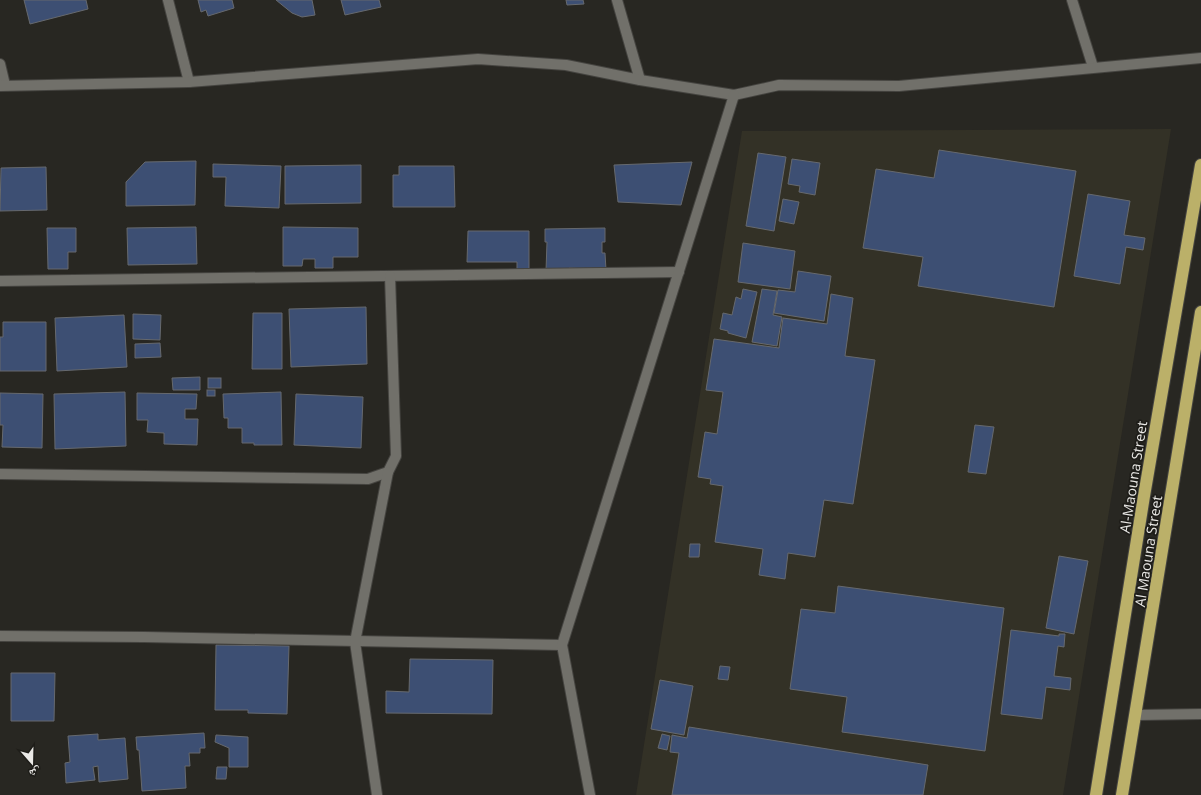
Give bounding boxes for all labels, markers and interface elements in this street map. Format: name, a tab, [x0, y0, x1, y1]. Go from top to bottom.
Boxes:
street label: Al-Maouna Street	[1115, 420, 1151, 534]
street label: Al Maouna Street	[1130, 494, 1166, 608]
north arrow	[12, 743, 52, 783]
text: ش	[27, 763, 44, 782]

